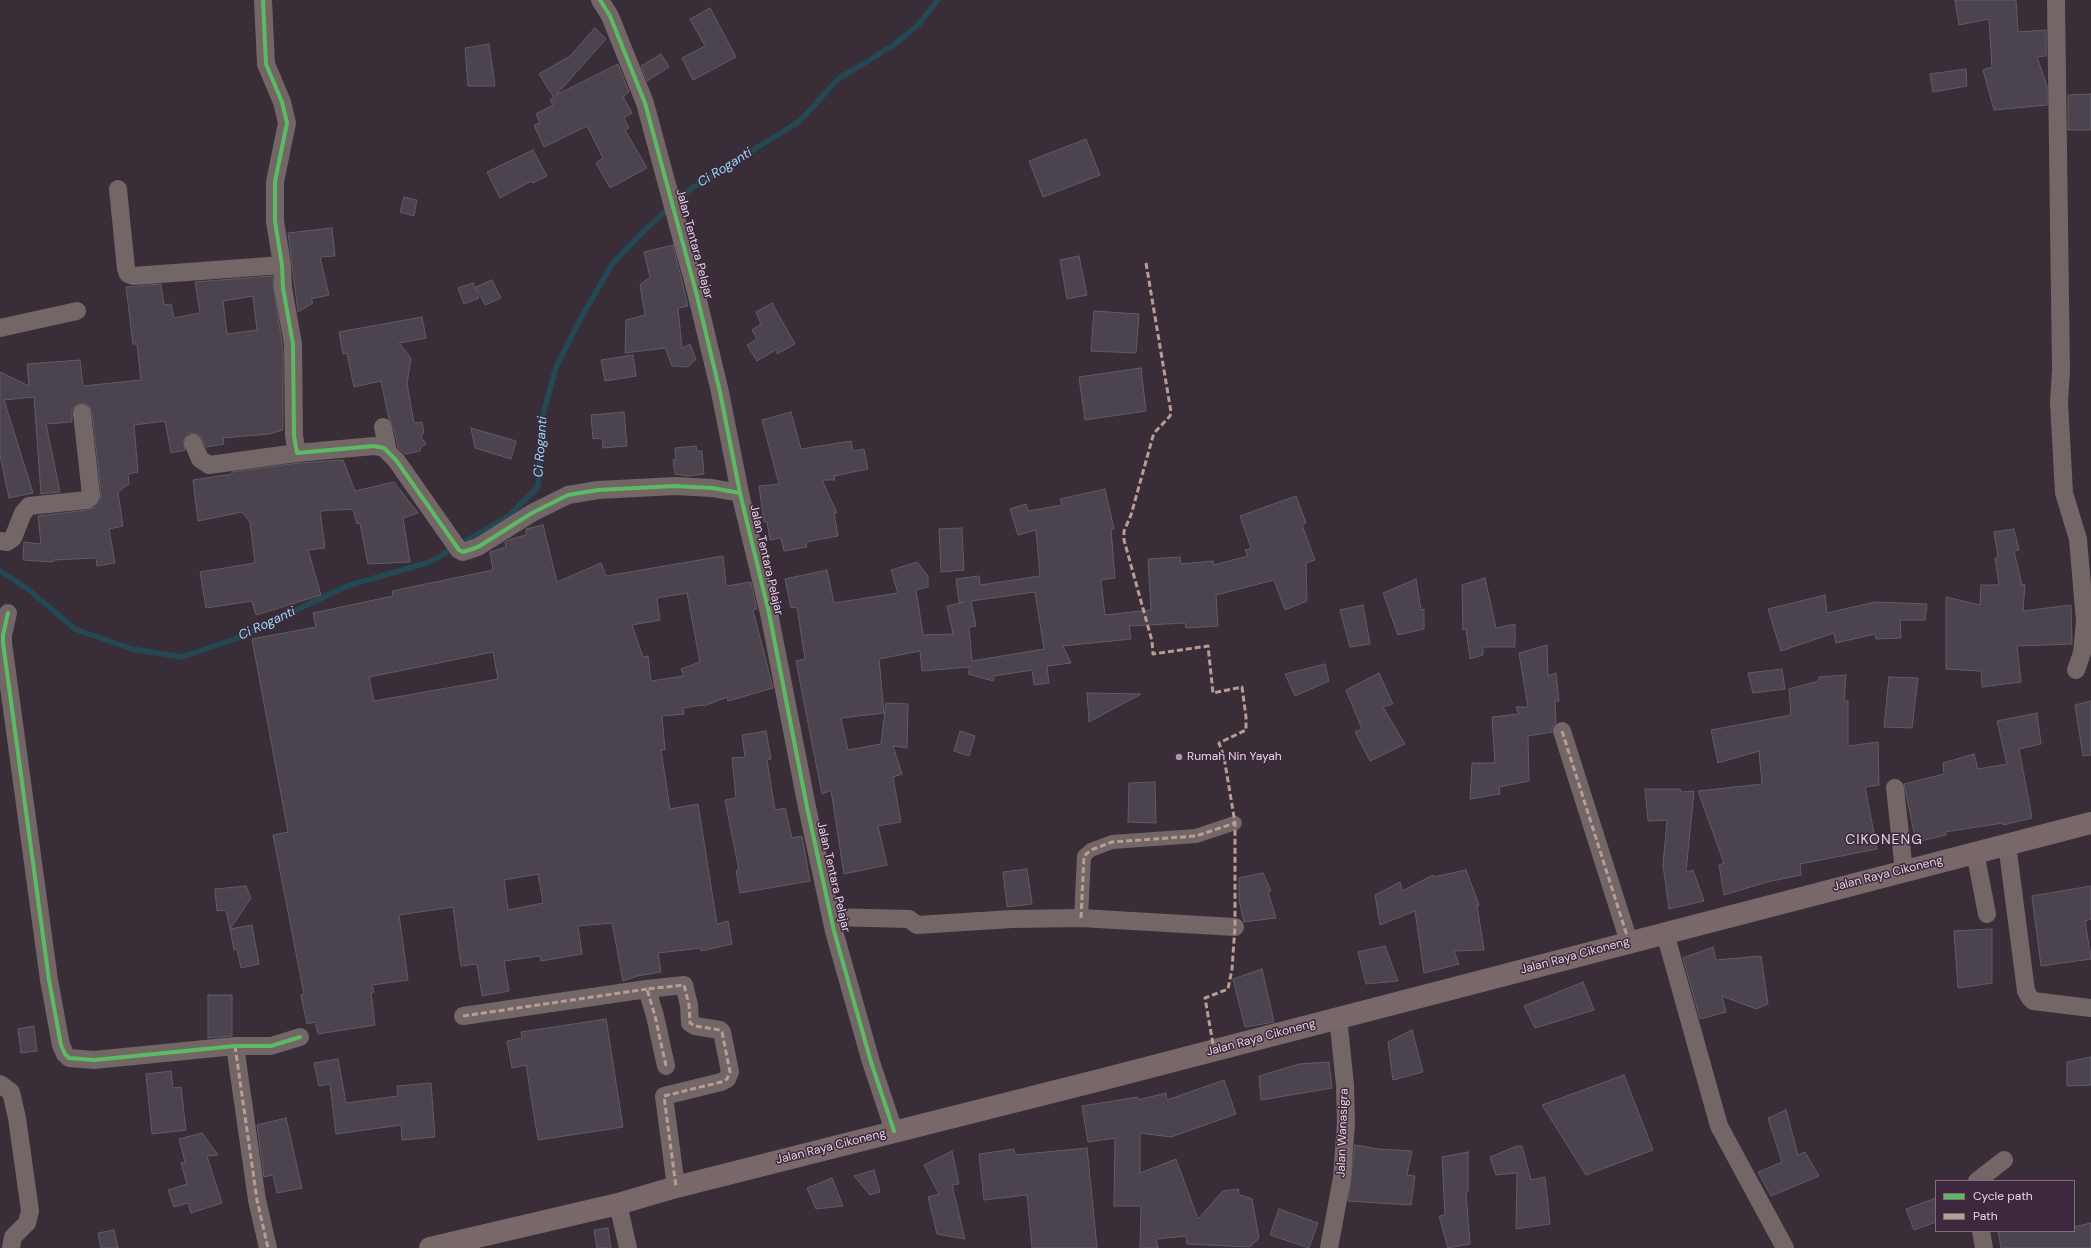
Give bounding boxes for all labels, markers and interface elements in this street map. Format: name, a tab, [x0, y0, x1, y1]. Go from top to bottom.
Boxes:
water label: Ci Roganti	[695, 145, 755, 191]
street label: Jalan Tentara Pelajar	[672, 188, 716, 300]
water label: Ci Roganti	[531, 416, 551, 478]
street label: Jalan Tentara Pelajar	[746, 503, 786, 617]
water label: Ci Roganti	[236, 604, 298, 644]
place label: Rumah Nin Yayah	[1187, 750, 1282, 764]
marker: Rumah Nin Yayah	[1174, 752, 1184, 762]
street label: Jalan Tentara Pelajar	[813, 820, 853, 934]
district label: CIKONENG	[1845, 832, 1923, 848]
street label: Jalan Raya Cikoneng	[1832, 853, 1944, 895]
street label: Jalan Raya Cikoneng	[1519, 934, 1631, 978]
street label: Jalan Raya Cikoneng	[1205, 1016, 1317, 1060]
street label: Jalan Wanasigra	[1334, 1088, 1352, 1178]
street label: Jalan Raya Cikoneng	[775, 1126, 887, 1168]
legend	[1935, 1180, 2075, 1232]
text: Cycle path	[1973, 1188, 2033, 1204]
text: Path	[1973, 1208, 1998, 1224]

